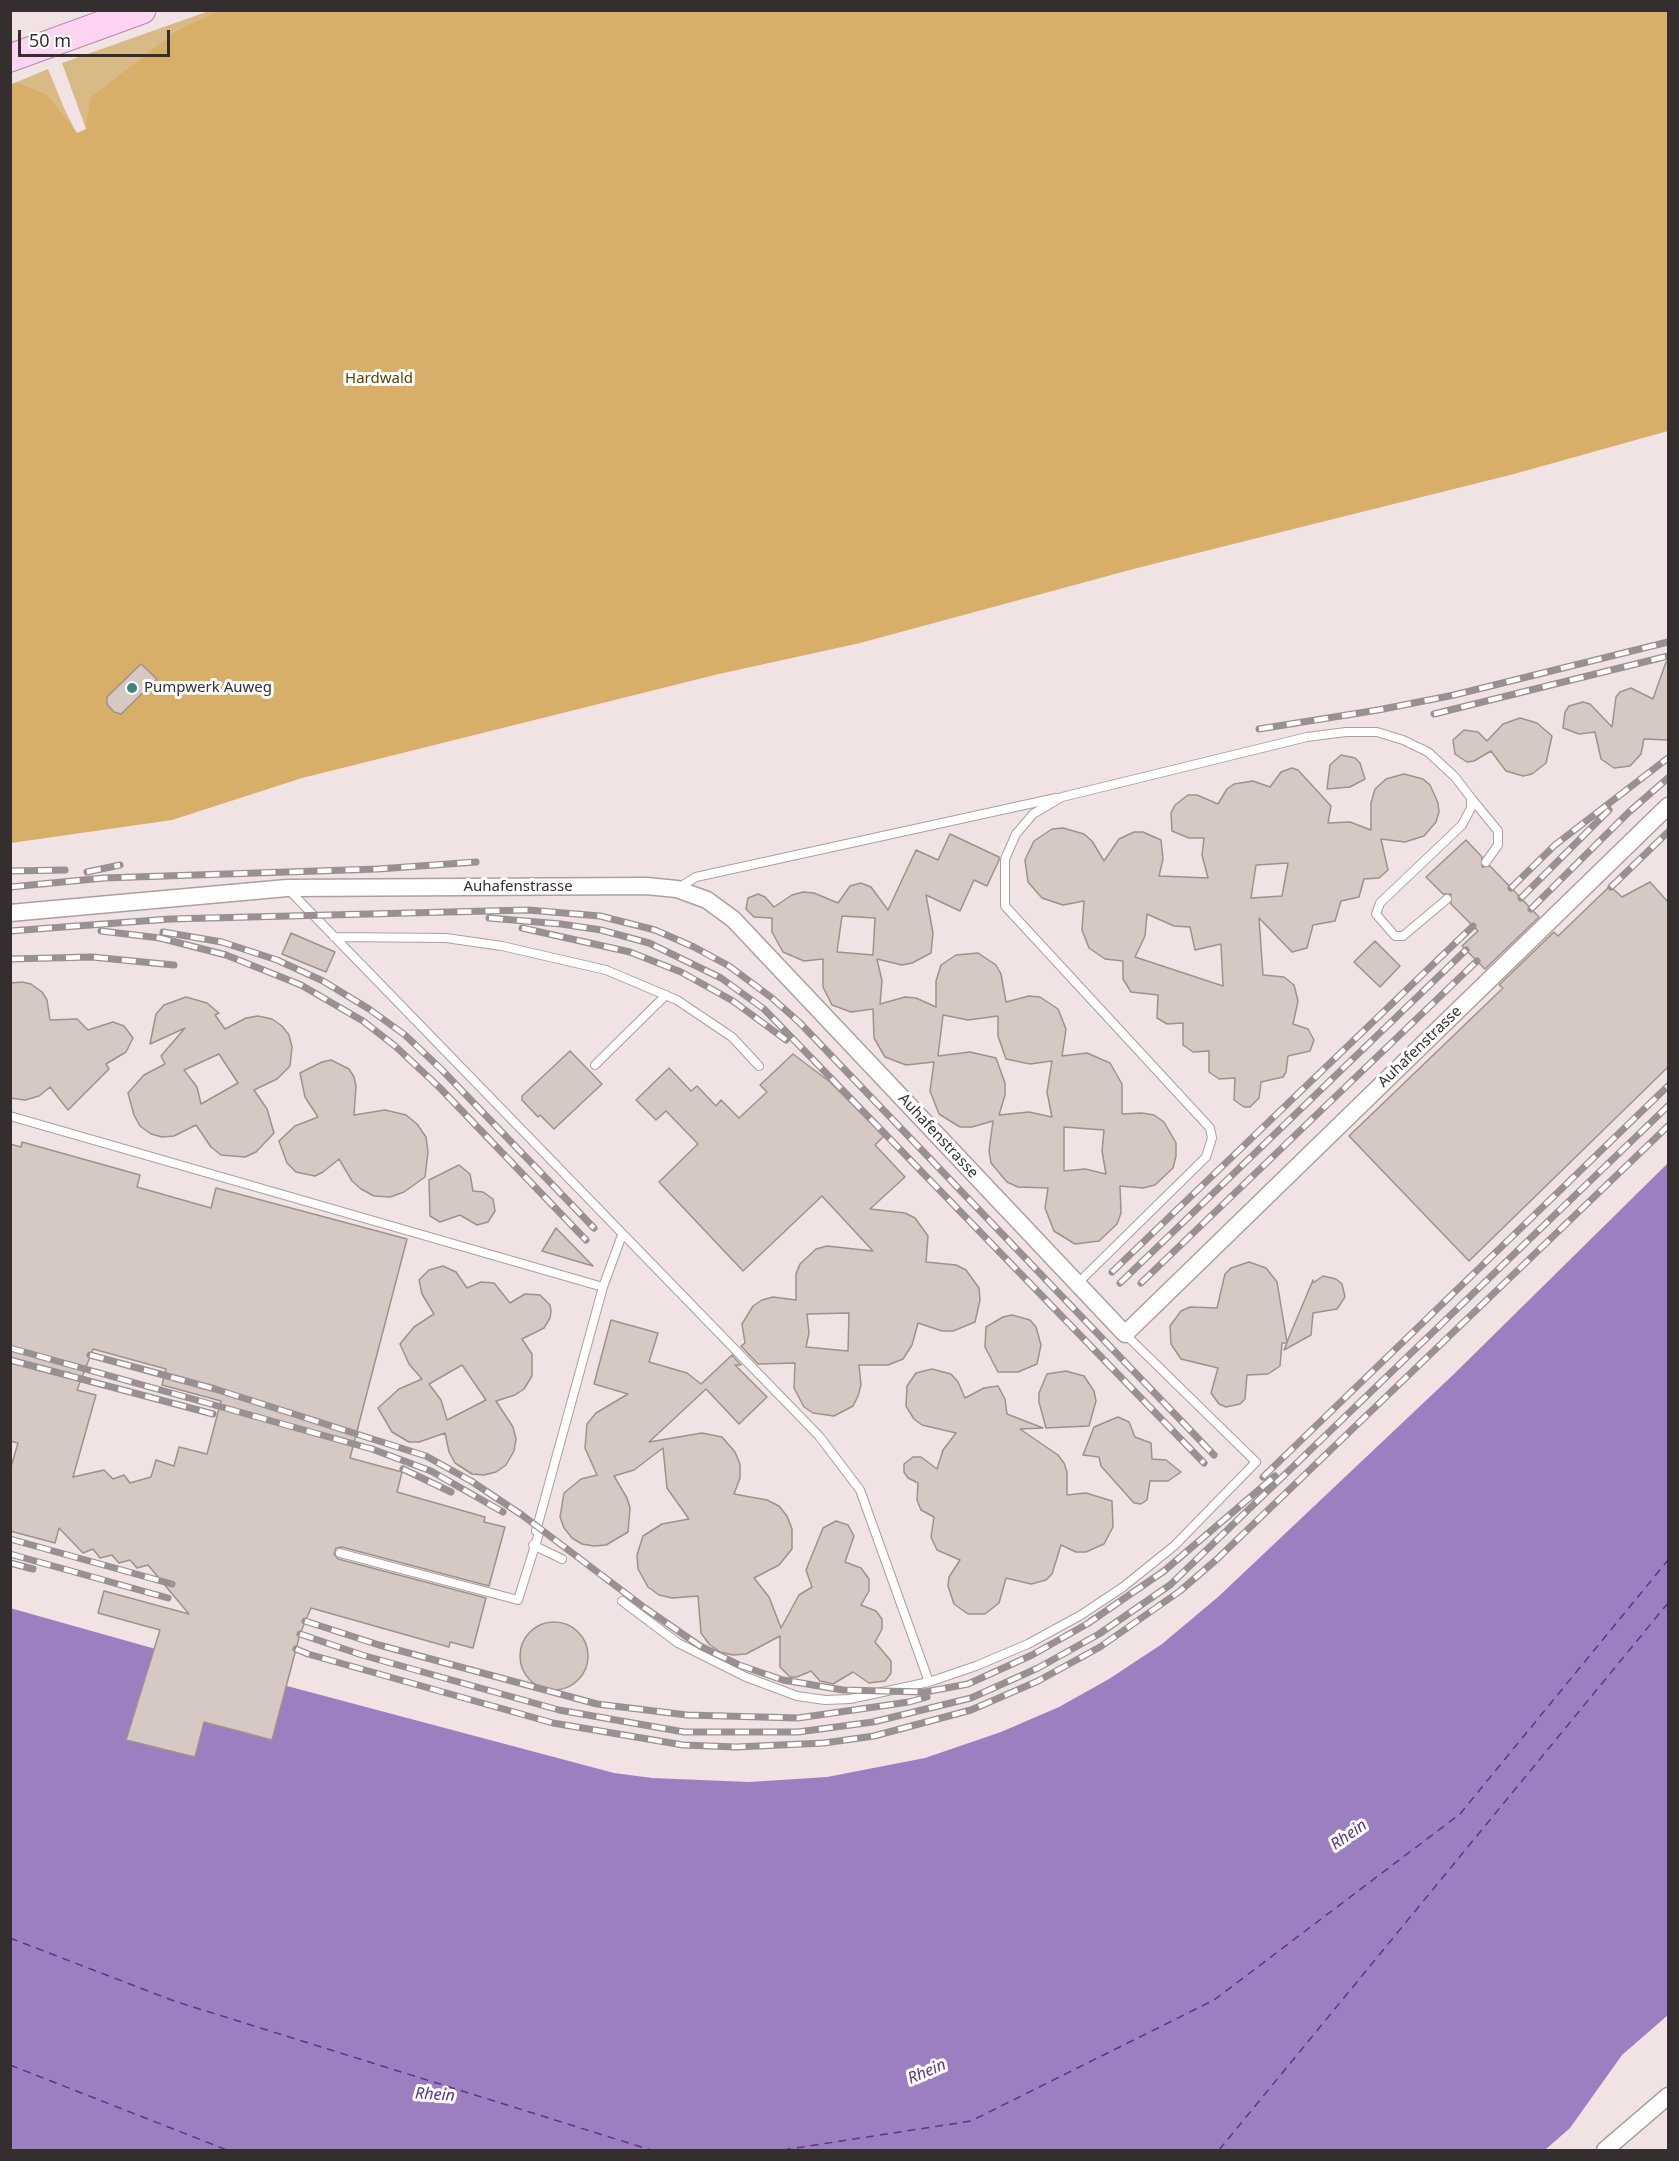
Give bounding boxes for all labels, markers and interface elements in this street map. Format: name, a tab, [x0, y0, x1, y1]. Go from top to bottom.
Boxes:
scale bar	[21, 18, 172, 56]
text: 50 m	[29, 28, 71, 52]
park label: Hardwald	[345, 370, 413, 388]
place label: Pumpwerk Auweg	[144, 679, 272, 697]
marker: Pumpwerk Auweg	[125, 681, 139, 695]
street label: Auhafenstrasse	[463, 878, 573, 896]
street label: Auhafenstrasse	[1374, 1003, 1466, 1091]
street label: Auhafenstrasse	[894, 1090, 982, 1182]
water label: Rhein	[1327, 1816, 1371, 1854]
water label: Rhein	[905, 2055, 949, 2089]
water label: Rhein	[414, 2084, 456, 2106]

